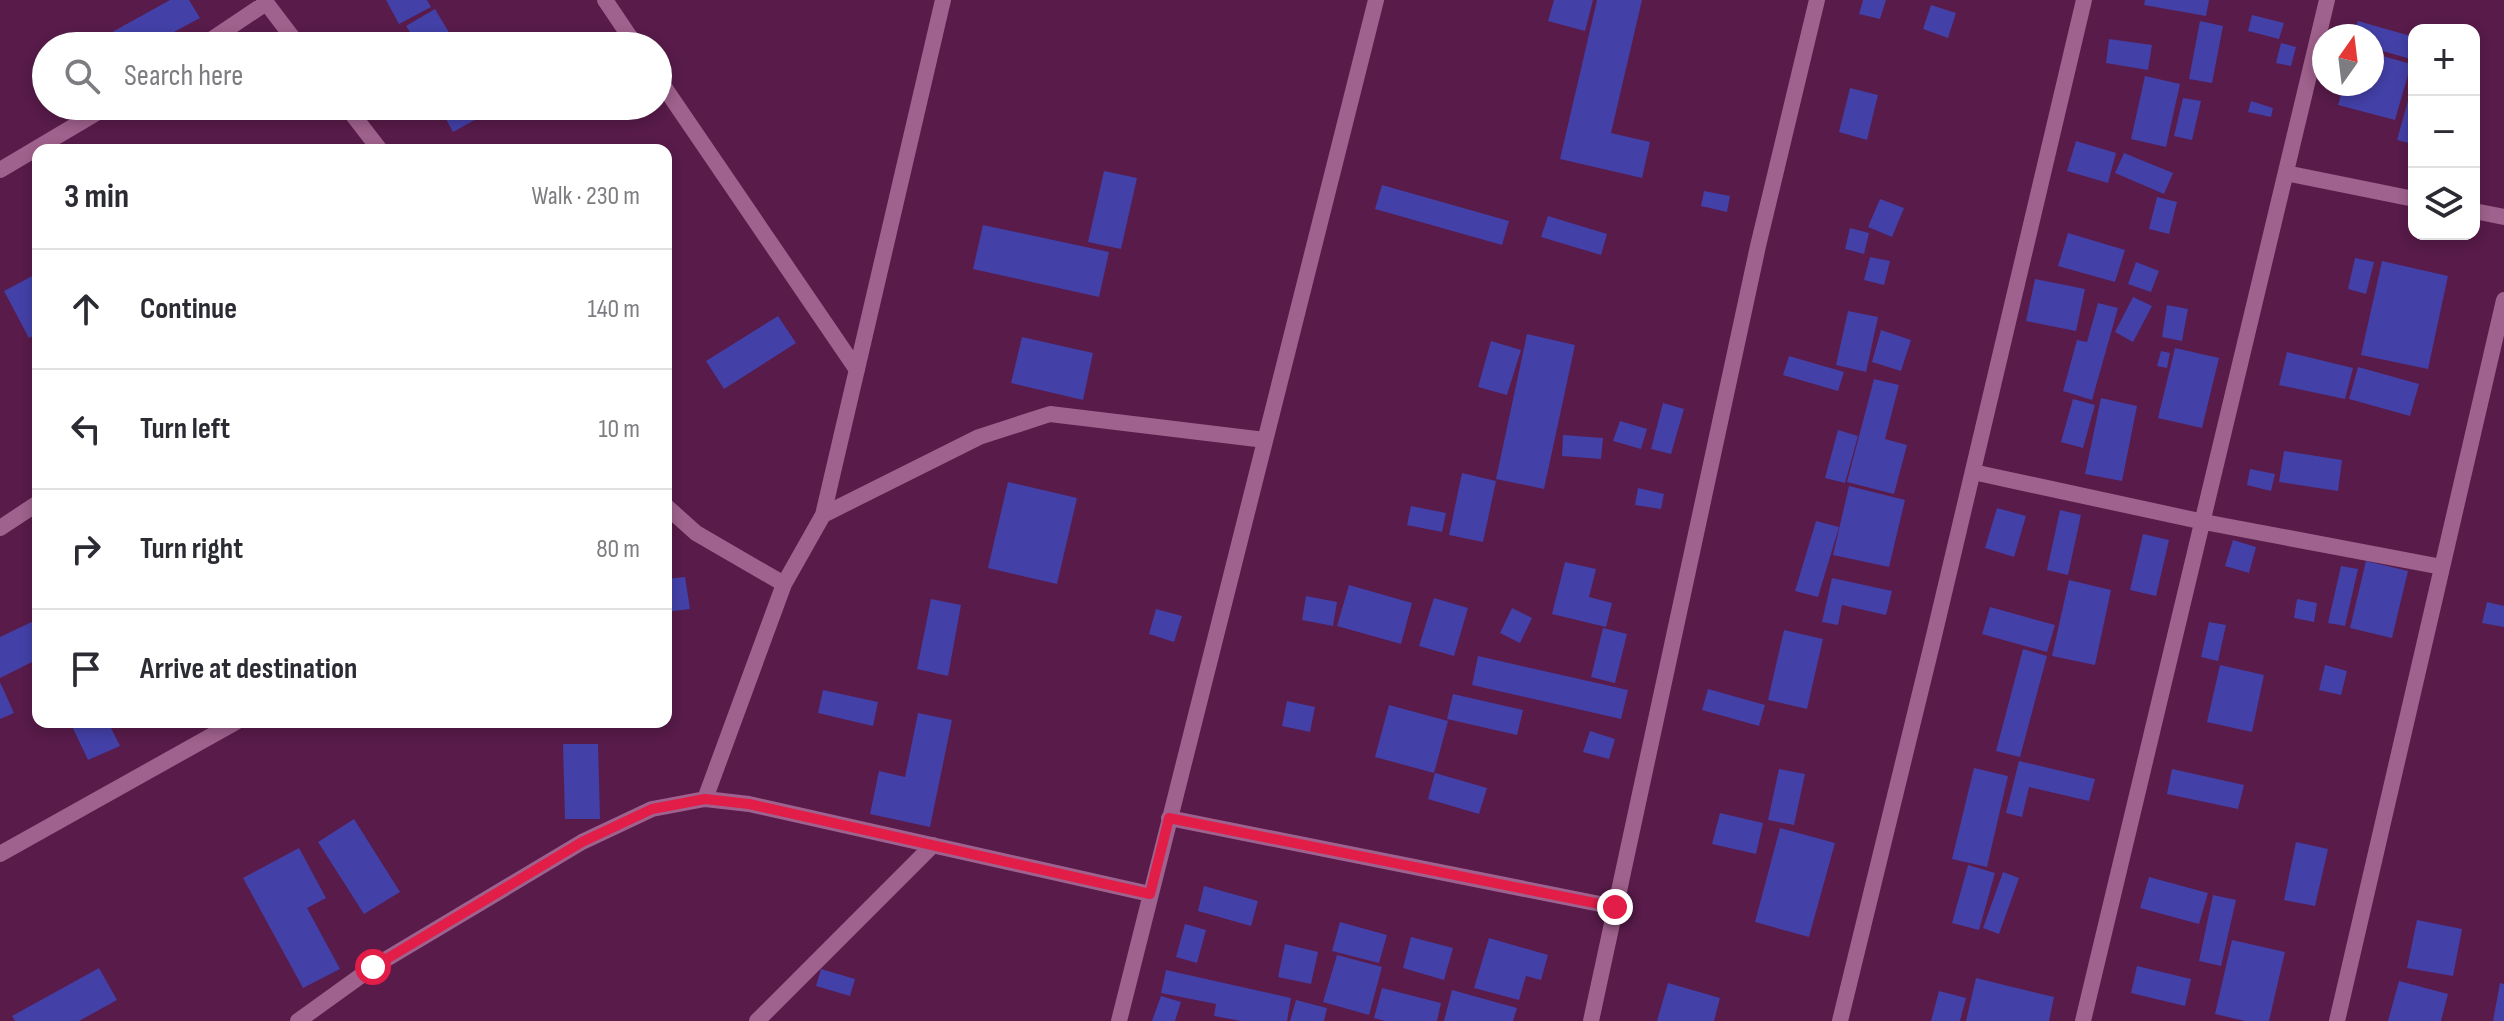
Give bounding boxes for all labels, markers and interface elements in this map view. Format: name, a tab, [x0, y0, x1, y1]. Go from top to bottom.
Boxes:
north arrow	[2312, 24, 2384, 96]
map controls	[2408, 24, 2480, 240]
button: +	[2408, 24, 2480, 96]
search box	[32, 32, 672, 120]
icon: search	[60, 54, 104, 98]
text: Search here	[124, 58, 243, 94]
button: −	[2408, 96, 2480, 168]
button: layers	[2408, 168, 2480, 240]
text: 3 min	[64, 176, 129, 217]
text: Walk · 230 m	[531, 181, 640, 212]
icon: ahead	[64, 287, 108, 331]
text: Continue	[140, 291, 237, 327]
text: 140 m	[588, 294, 640, 325]
icon: left	[64, 407, 108, 451]
text: Turn left	[140, 411, 230, 447]
text: 10 m	[598, 414, 640, 445]
icon: right	[64, 527, 108, 571]
text: Turn right	[140, 531, 243, 567]
text: 80 m	[596, 534, 640, 565]
icon: arrive	[64, 647, 108, 691]
text: Arrive at destination	[140, 651, 357, 687]
route end	[1597, 889, 1633, 925]
route start	[355, 949, 391, 985]

